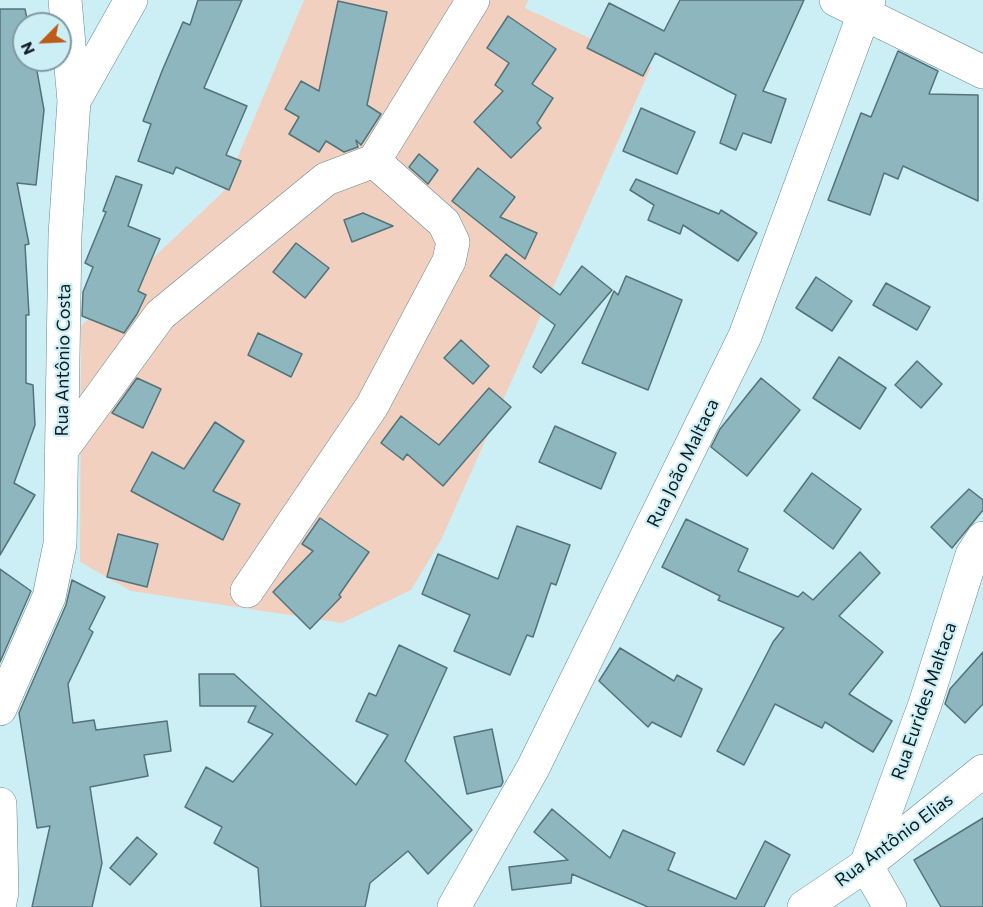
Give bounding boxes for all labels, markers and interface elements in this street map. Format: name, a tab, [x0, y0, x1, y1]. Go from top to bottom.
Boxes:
north arrow	[12, 12, 72, 72]
text: N	[16, 39, 38, 58]
street label: Rua Antônio Costa	[51, 284, 75, 436]
street label: Rua João Maltaca	[642, 395, 724, 531]
street label: Rua Eurides Maltaca	[887, 619, 961, 783]
street label: Rua Antônio Elias	[831, 789, 957, 891]

